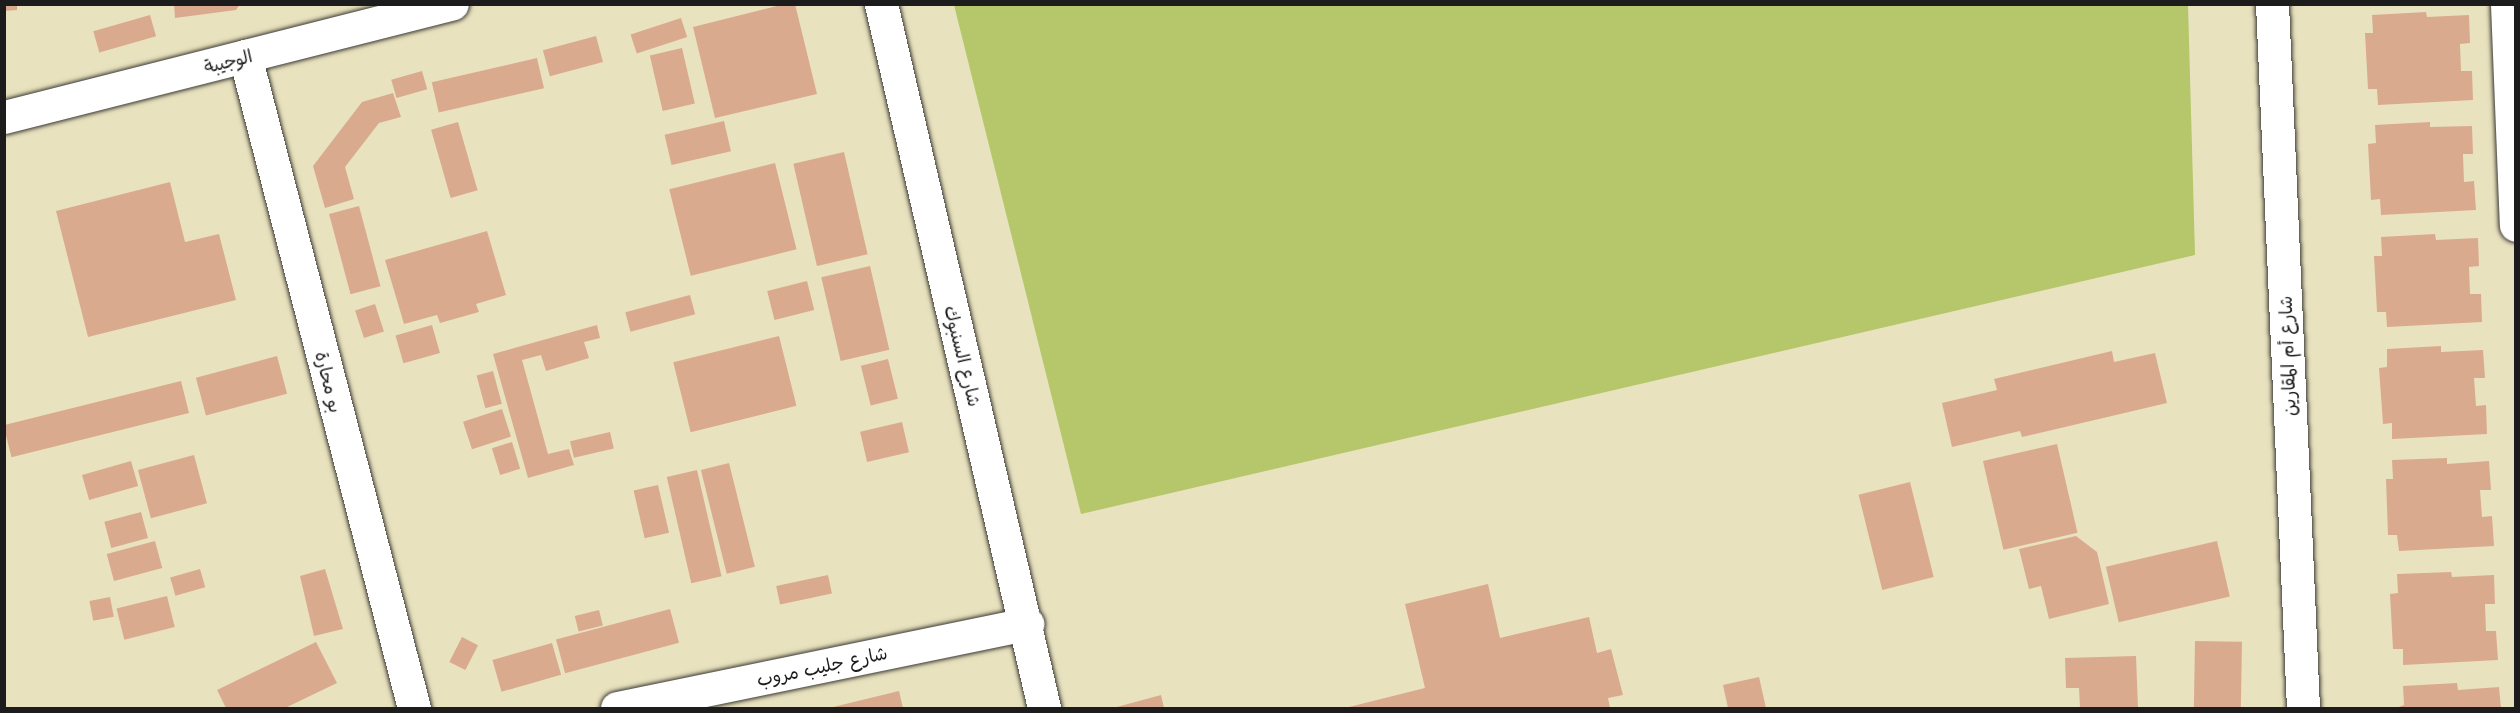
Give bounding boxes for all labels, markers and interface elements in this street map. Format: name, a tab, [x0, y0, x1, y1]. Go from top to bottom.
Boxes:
street label: الوجيبة	[202, 45, 254, 77]
street label: شارع أم المقارين	[2274, 295, 2300, 417]
street label: شارع السنبوك	[940, 303, 986, 409]
street label: بو محارة	[311, 349, 347, 415]
street label: شارع جليب مروب	[755, 642, 889, 690]

